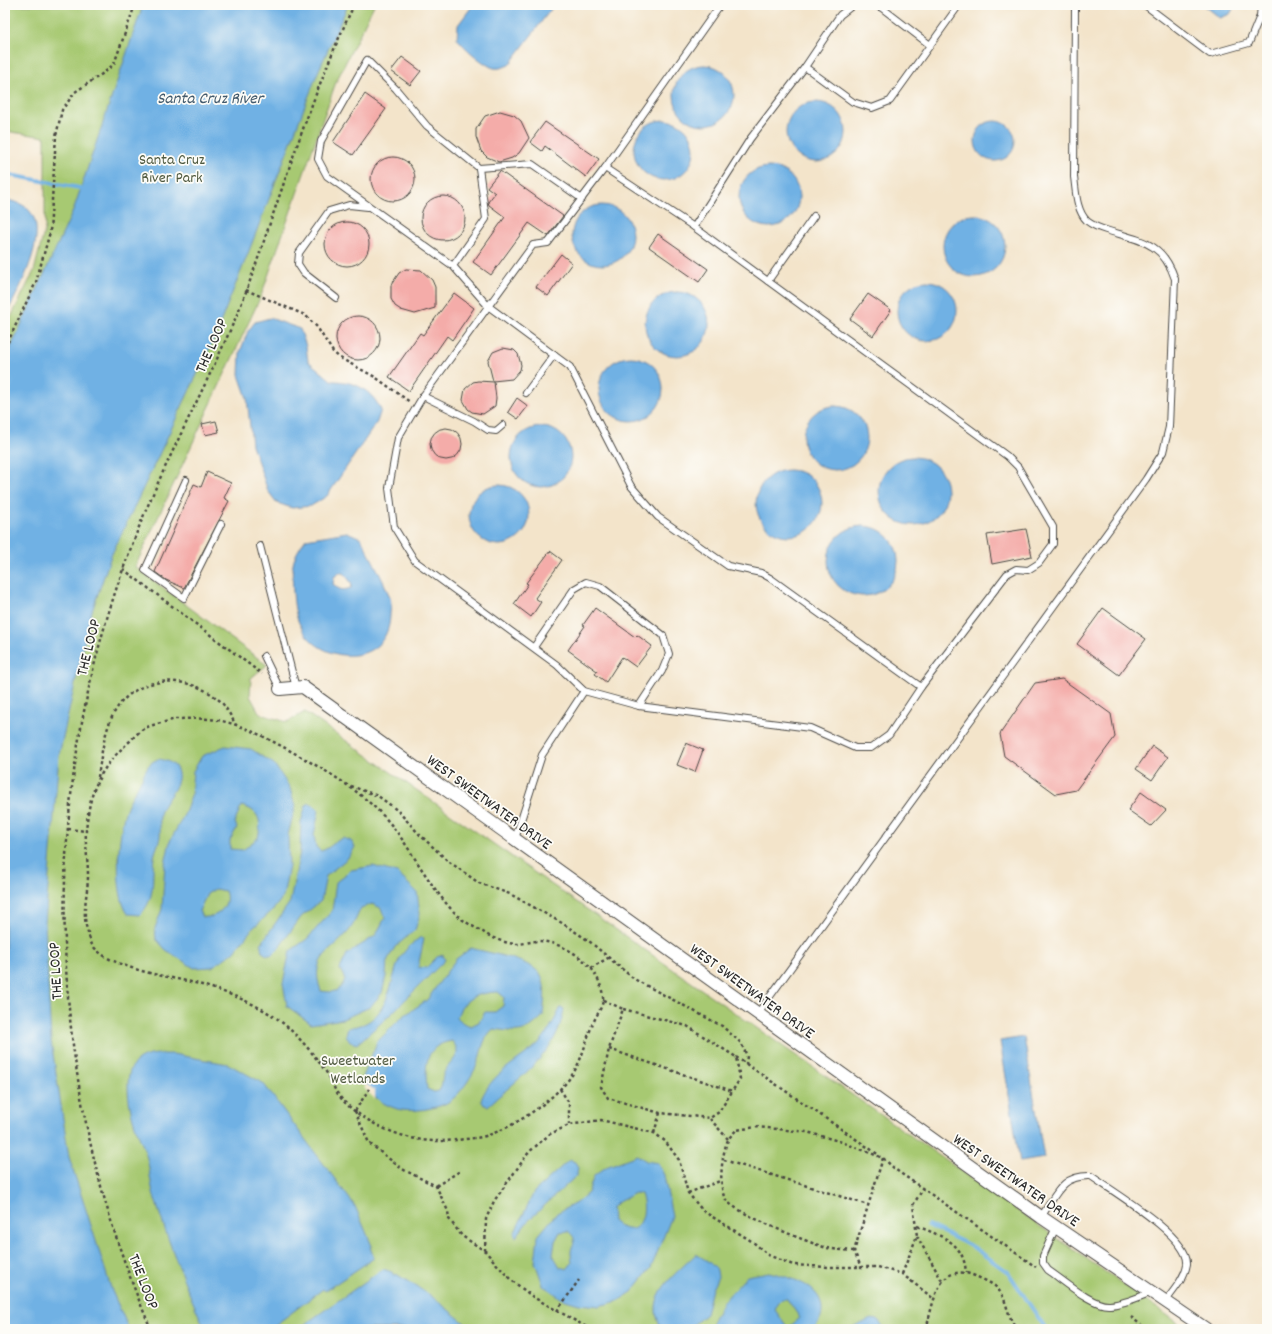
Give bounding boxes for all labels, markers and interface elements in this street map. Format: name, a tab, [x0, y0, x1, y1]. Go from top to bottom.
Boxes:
water label: Santa Cruz River	[157, 88, 265, 112]
park label: Santa Cruz River Park	[139, 149, 205, 190]
street label: THE LOOP	[190, 315, 235, 377]
street label: THE LOOP	[71, 617, 108, 678]
street label: WEST SWEETWATER DRIVE	[421, 750, 556, 857]
street label: WEST SWEETWATER DRIVE	[684, 939, 819, 1046]
street label: THE LOOP	[44, 941, 69, 1000]
park label: Sweetwater Wetlands	[321, 1050, 395, 1091]
street label: WEST SWEETWATER DRIVE	[948, 1129, 1084, 1234]
street label: THE LOOP	[122, 1251, 164, 1313]

